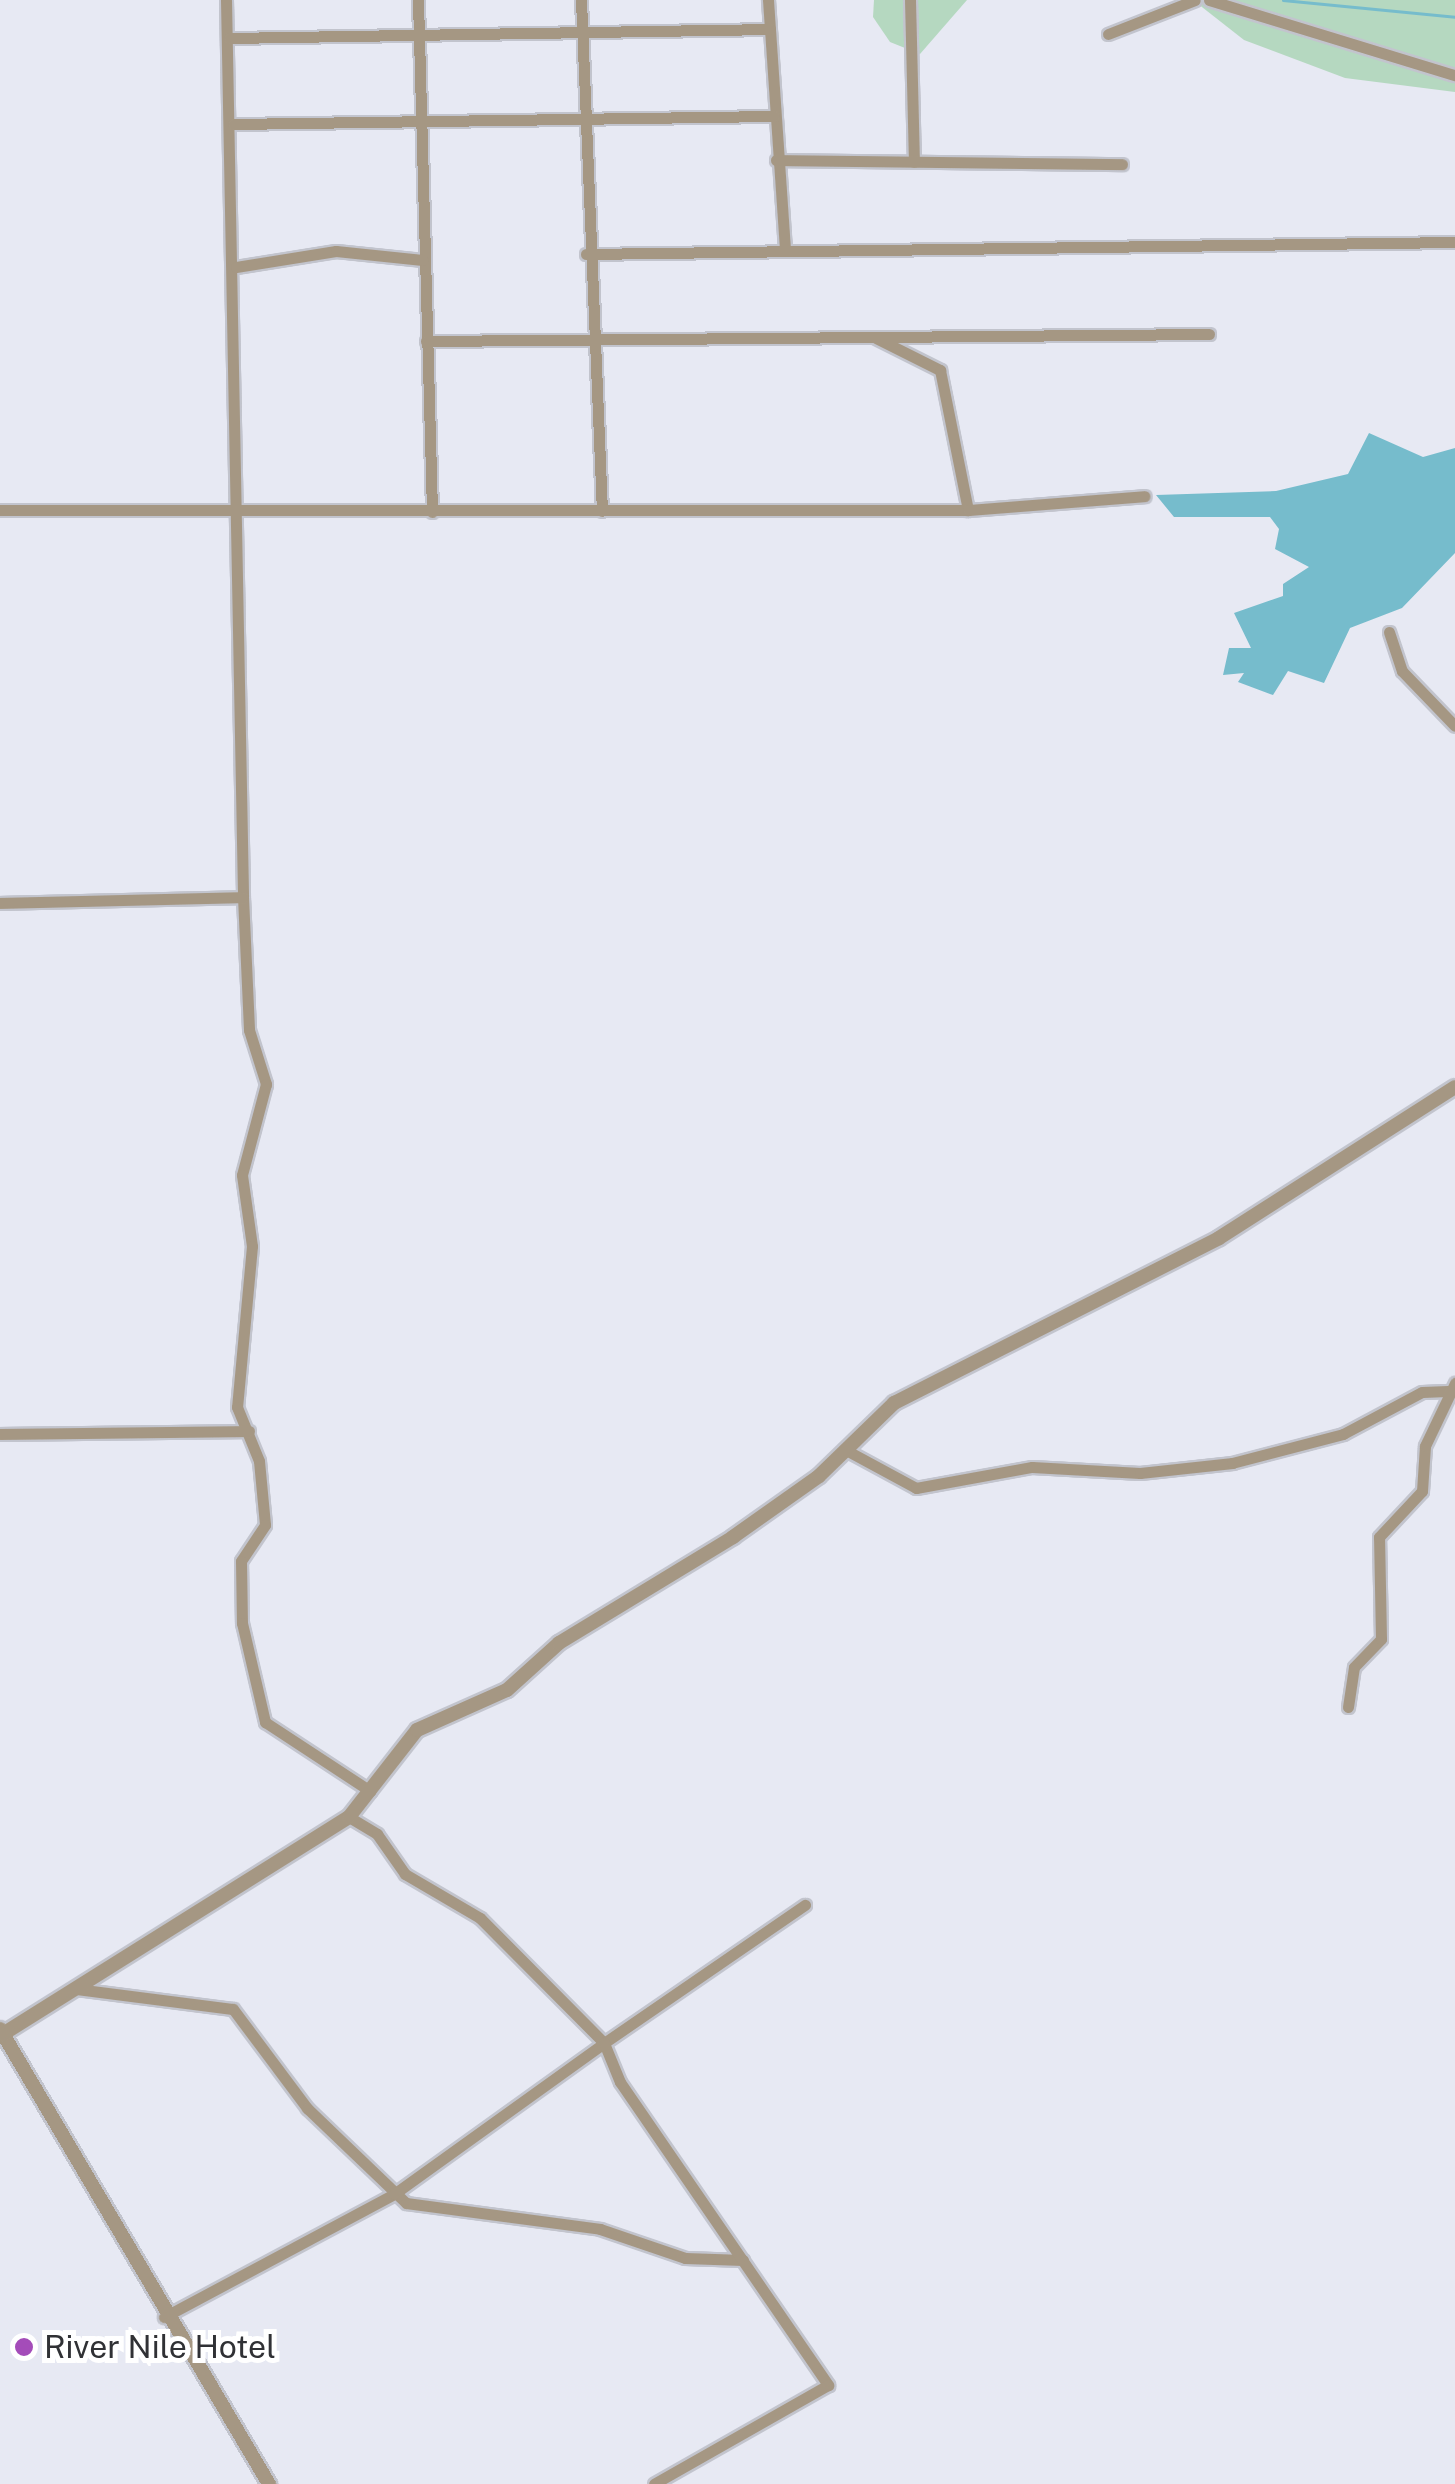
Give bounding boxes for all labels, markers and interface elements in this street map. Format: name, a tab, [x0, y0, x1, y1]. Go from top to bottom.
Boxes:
place label: River Nile Hotel	[44, 2328, 276, 2366]
marker: River Nile Hotel	[13, 2336, 35, 2358]

